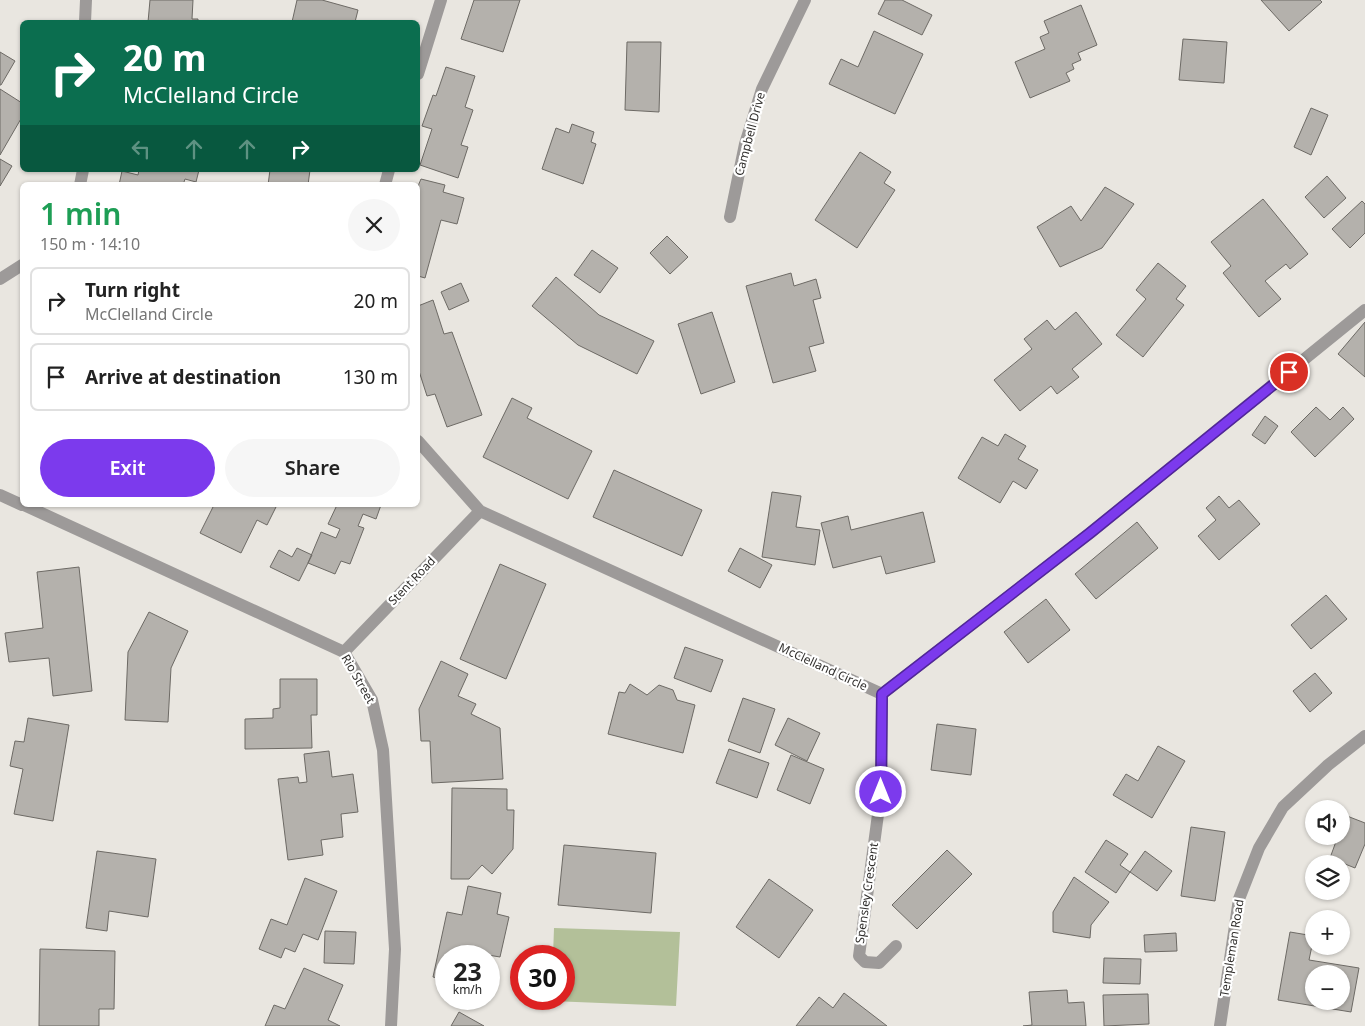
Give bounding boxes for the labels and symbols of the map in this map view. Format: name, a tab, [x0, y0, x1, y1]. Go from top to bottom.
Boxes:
street label: Campbell Drive	[730, 90, 769, 178]
pin	[1268, 351, 1310, 393]
street label: Stent Road	[384, 553, 439, 609]
street label: McClelland Circle	[776, 639, 870, 695]
street label: Rio Street	[337, 651, 380, 707]
position arrow	[854, 765, 906, 817]
street label: Spensley Crescent	[851, 841, 882, 945]
street label: Templeman Road	[1215, 898, 1248, 998]
speed limit sign: 30	[510, 945, 575, 1010]

